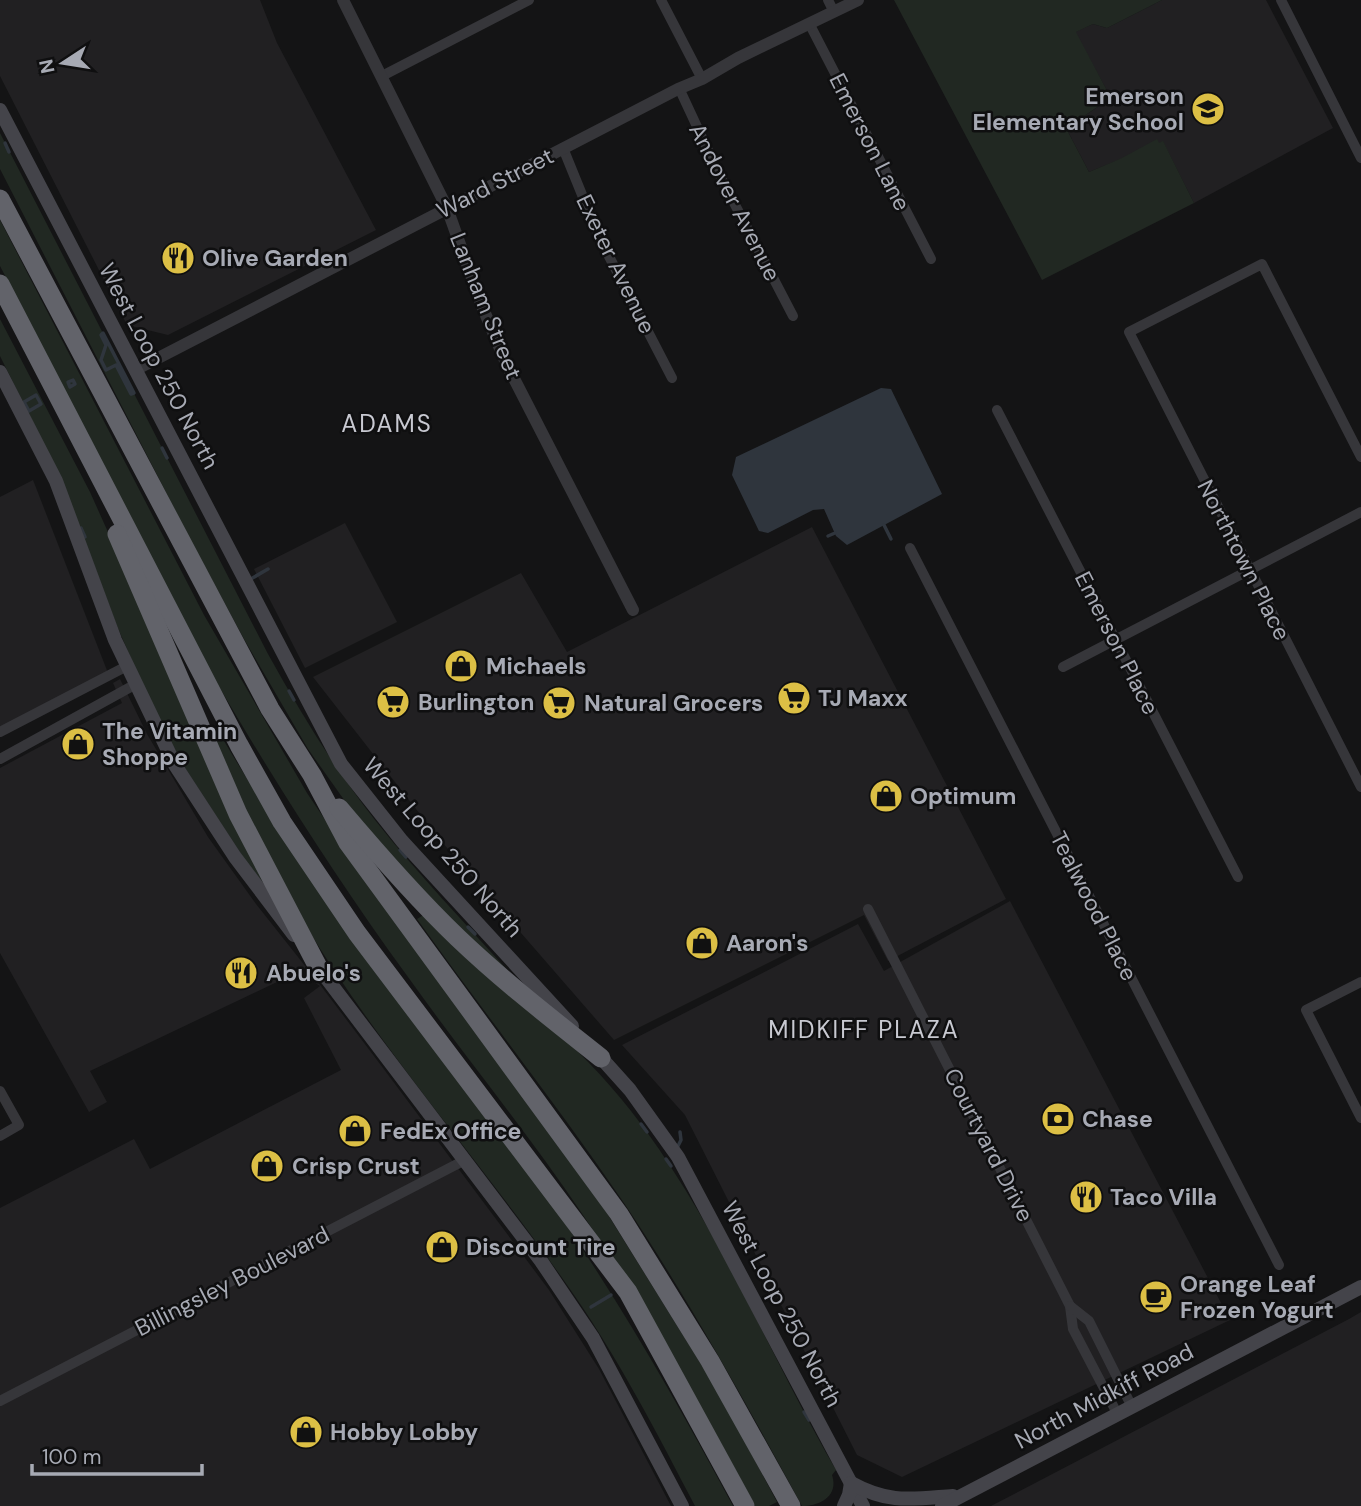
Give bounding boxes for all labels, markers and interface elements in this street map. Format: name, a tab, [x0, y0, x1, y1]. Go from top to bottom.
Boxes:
north arrow	[28, 28, 98, 98]
text: N	[33, 57, 61, 76]
street label: Emerson Lane	[822, 68, 918, 216]
place label: Emerson Elementary School	[973, 81, 1184, 137]
school or university icon: Emerson Elementary School	[1189, 90, 1227, 128]
street label: Andover Avenue	[682, 118, 788, 286]
street label: Ward Street	[431, 141, 559, 225]
street label: Exeter Avenue	[569, 190, 663, 338]
street label: Lanham Street	[443, 228, 529, 384]
restaurant icon: Olive Garden	[159, 239, 197, 277]
place label: Olive Garden	[202, 243, 348, 273]
street label: West Loop 250 North	[92, 258, 226, 474]
district label: ADAMS	[341, 408, 433, 439]
street label: Northtown Place	[1191, 475, 1297, 645]
street label: Emerson Place	[1068, 566, 1166, 720]
shop icon: Michaels	[442, 647, 480, 685]
place label: Michaels	[486, 651, 587, 681]
supermarket icon: TJ Maxx	[775, 679, 813, 717]
supermarket icon: Burlington	[374, 683, 412, 721]
place label: TJ Maxx	[818, 683, 908, 713]
supermarket icon: Natural Grocers	[540, 684, 578, 722]
place label: Burlington	[418, 687, 534, 717]
place label: Natural Grocers	[584, 688, 763, 718]
place label: The Vitamin Shoppe	[102, 716, 237, 772]
shop icon: The Vitamin Shoppe	[59, 725, 97, 763]
street label: West Loop 250 North	[356, 751, 530, 943]
shop icon: Optimum	[867, 777, 905, 815]
place label: Optimum	[910, 781, 1016, 811]
street label: Tealwood Place	[1043, 826, 1145, 986]
shop icon: Aaron's	[683, 924, 721, 962]
place label: Aaron's	[726, 928, 808, 958]
restaurant icon: Abuelo's	[222, 954, 260, 992]
place label: Abuelo's	[266, 958, 361, 988]
district label: MIDKIFF PLAZA	[768, 1014, 960, 1045]
street label: Courtyard Drive	[937, 1063, 1041, 1227]
bank icon: Chase	[1039, 1100, 1077, 1138]
place label: Chase	[1082, 1104, 1153, 1134]
shop icon: FedEx Office	[336, 1112, 374, 1150]
place label: FedEx Office	[380, 1116, 521, 1146]
shop icon: Crisp Crust	[248, 1147, 286, 1185]
place label: Crisp Crust	[292, 1151, 420, 1181]
restaurant icon: Taco Villa	[1067, 1178, 1105, 1216]
place label: Taco Villa	[1110, 1182, 1217, 1212]
street label: West Loop 250 North	[715, 1196, 849, 1412]
street label: Billingsley Boulevard	[130, 1219, 334, 1343]
shop icon: Discount Tire	[423, 1228, 461, 1266]
place label: Discount Tire	[466, 1232, 616, 1262]
place label: Orange Leaf Frozen Yogurt	[1180, 1269, 1334, 1325]
cafe icon: Orange Leaf Frozen Yogurt	[1137, 1278, 1175, 1316]
street label: North Midkiff Road	[1009, 1336, 1199, 1456]
shop icon: Hobby Lobby	[287, 1413, 325, 1451]
place label: Hobby Lobby	[330, 1417, 478, 1447]
scale bar	[32, 1432, 201, 1476]
text: 100 m	[42, 1443, 102, 1471]

